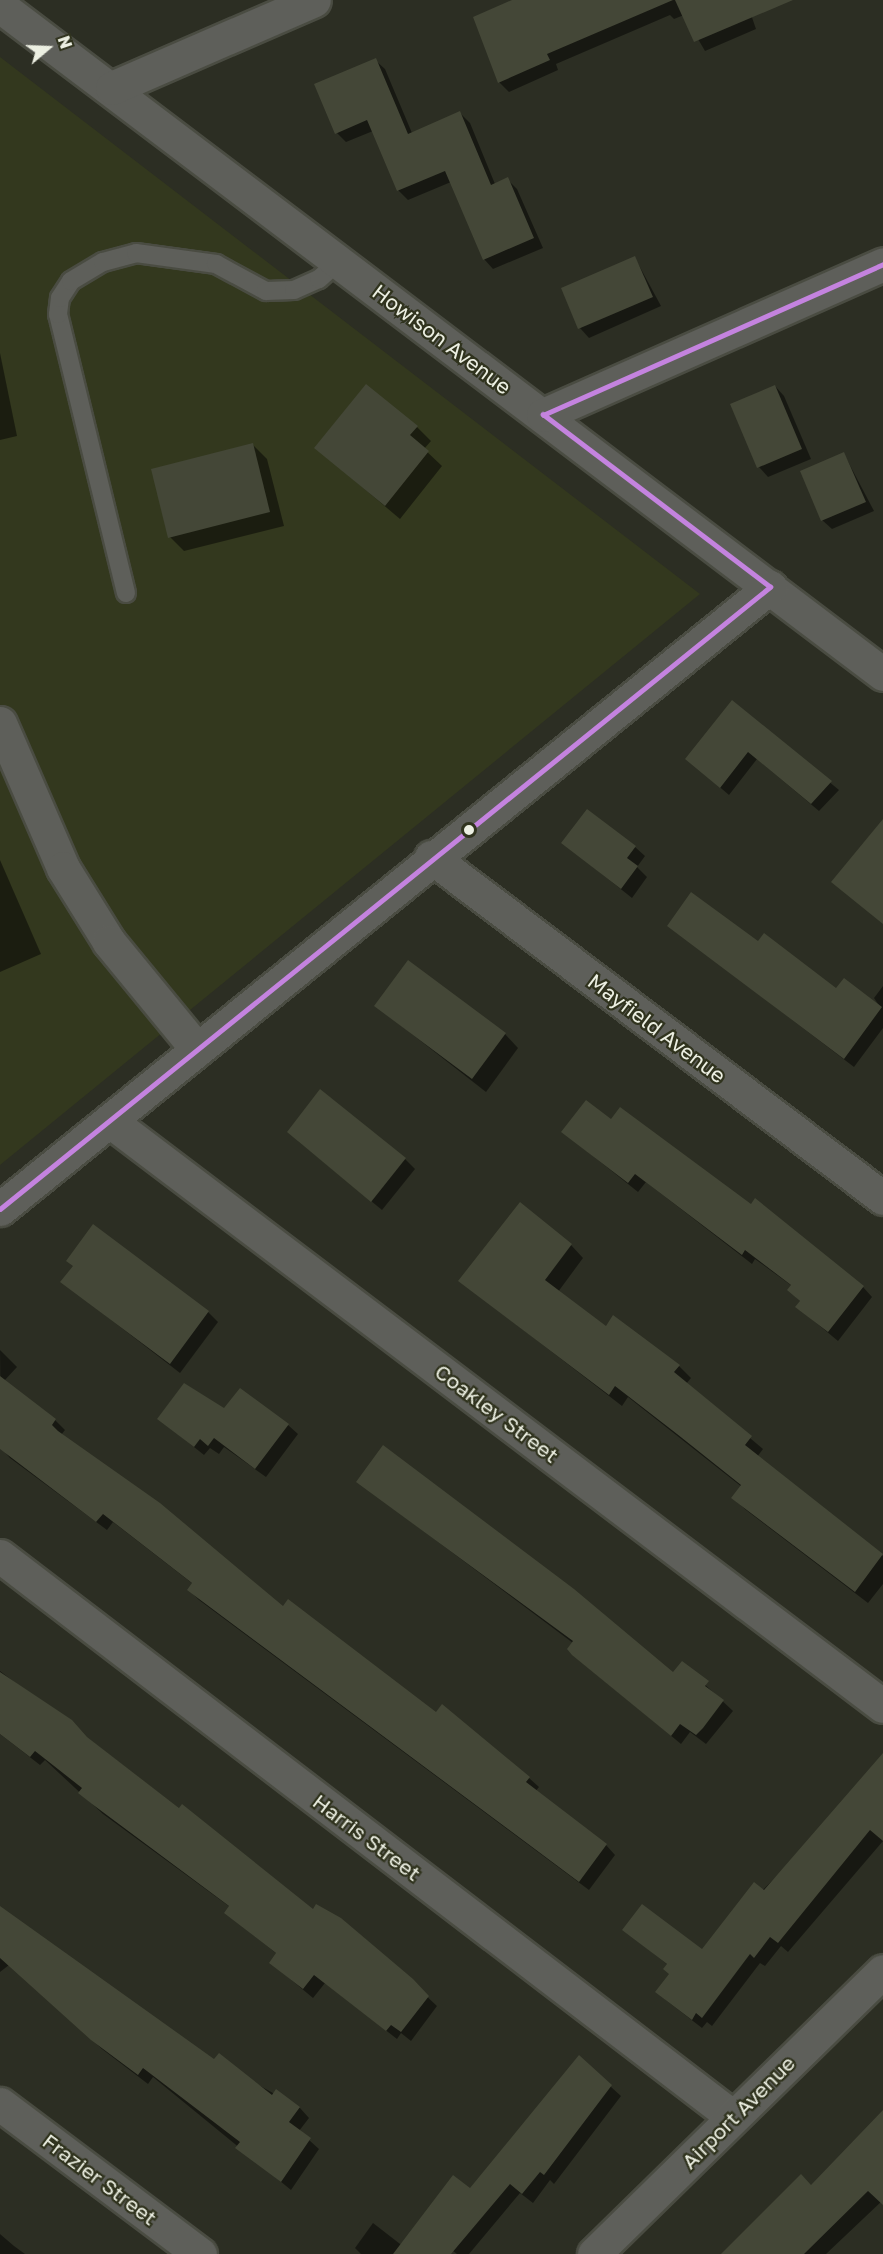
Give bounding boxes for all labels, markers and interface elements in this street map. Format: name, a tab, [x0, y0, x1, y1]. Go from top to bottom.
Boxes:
north arrow	[18, 18, 78, 78]
text: N	[54, 33, 76, 51]
street label: Howison Avenue	[368, 279, 516, 399]
unlabelled marker	[463, 824, 475, 836]
street label: Mayfield Avenue	[583, 968, 731, 1088]
street label: Coakley Street	[430, 1358, 564, 1468]
street label: Harris Street	[308, 1788, 426, 1886]
street label: Airport Avenue	[676, 2050, 800, 2174]
street label: Frazier Street	[38, 2128, 162, 2230]

